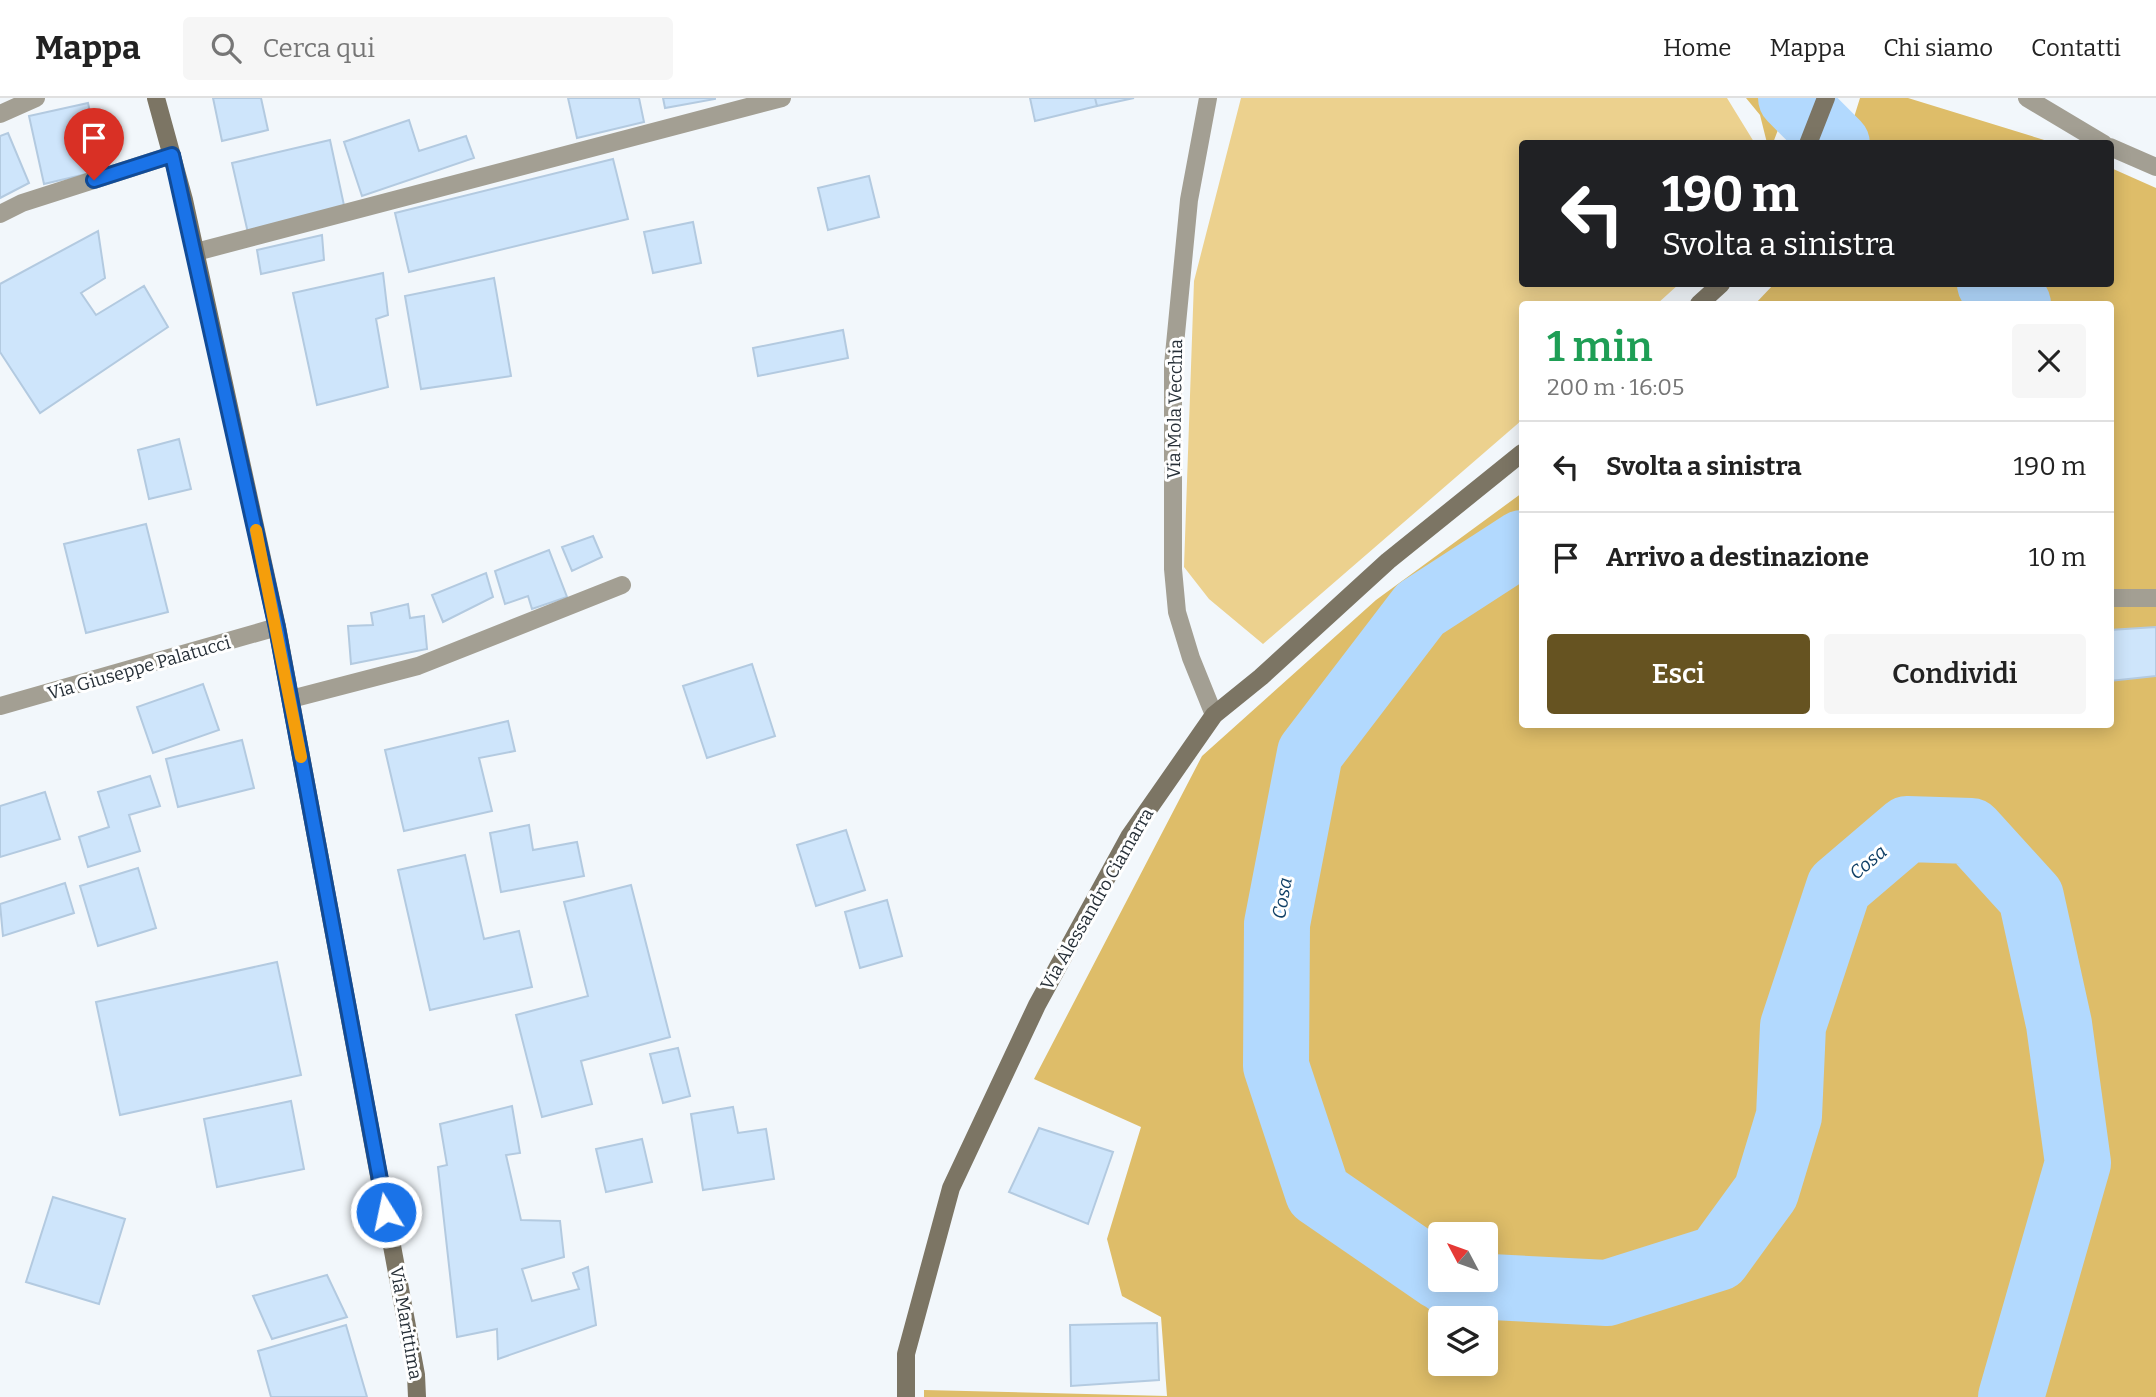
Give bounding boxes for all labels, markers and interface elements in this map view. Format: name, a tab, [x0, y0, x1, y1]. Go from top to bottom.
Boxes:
search box	[183, 17, 673, 80]
text: Mappa	[35, 28, 141, 68]
icon: search	[207, 29, 245, 67]
text: Cerca qui	[263, 33, 375, 64]
text: Home	[1663, 34, 1731, 62]
text: Mappa	[1769, 34, 1845, 62]
text: Chi siamo	[1883, 34, 1993, 62]
text: Contatti	[2031, 34, 2121, 62]
pin	[64, 108, 124, 180]
icon: arrive	[75, 119, 113, 157]
text: 190 m	[1662, 165, 1799, 224]
icon: left	[1547, 168, 1638, 259]
text: Svolta a sinistra	[1662, 225, 1895, 263]
text: 1 min	[1547, 322, 1653, 372]
button: close	[2012, 324, 2086, 398]
street label: Via Mola Vecchia	[1163, 339, 1187, 479]
text: 200 m · 16:05	[1547, 373, 1684, 401]
icon: left	[1547, 448, 1585, 486]
text: Svolta a sinistra	[1606, 451, 1802, 482]
text: 190 m	[2014, 451, 2086, 482]
icon: arrive	[1547, 539, 1585, 577]
text: Arrivo a destinazione	[1606, 542, 1869, 573]
text: 10 m	[2029, 542, 2086, 573]
street label: Via Giuseppe Palatucci	[45, 631, 233, 705]
button: Esci	[1547, 634, 1810, 714]
button: Condividi	[1824, 634, 2086, 714]
street label: Via Alessandro Ciamarra	[1036, 804, 1158, 994]
water label: Cosa	[1845, 840, 1891, 884]
water label: Cosa	[1267, 875, 1297, 921]
position arrow	[349, 1175, 423, 1249]
north arrow	[1428, 1222, 1498, 1292]
map controls	[1428, 1222, 1498, 1376]
street label: Via Marittima	[385, 1265, 427, 1381]
button: layers	[1428, 1306, 1498, 1376]

